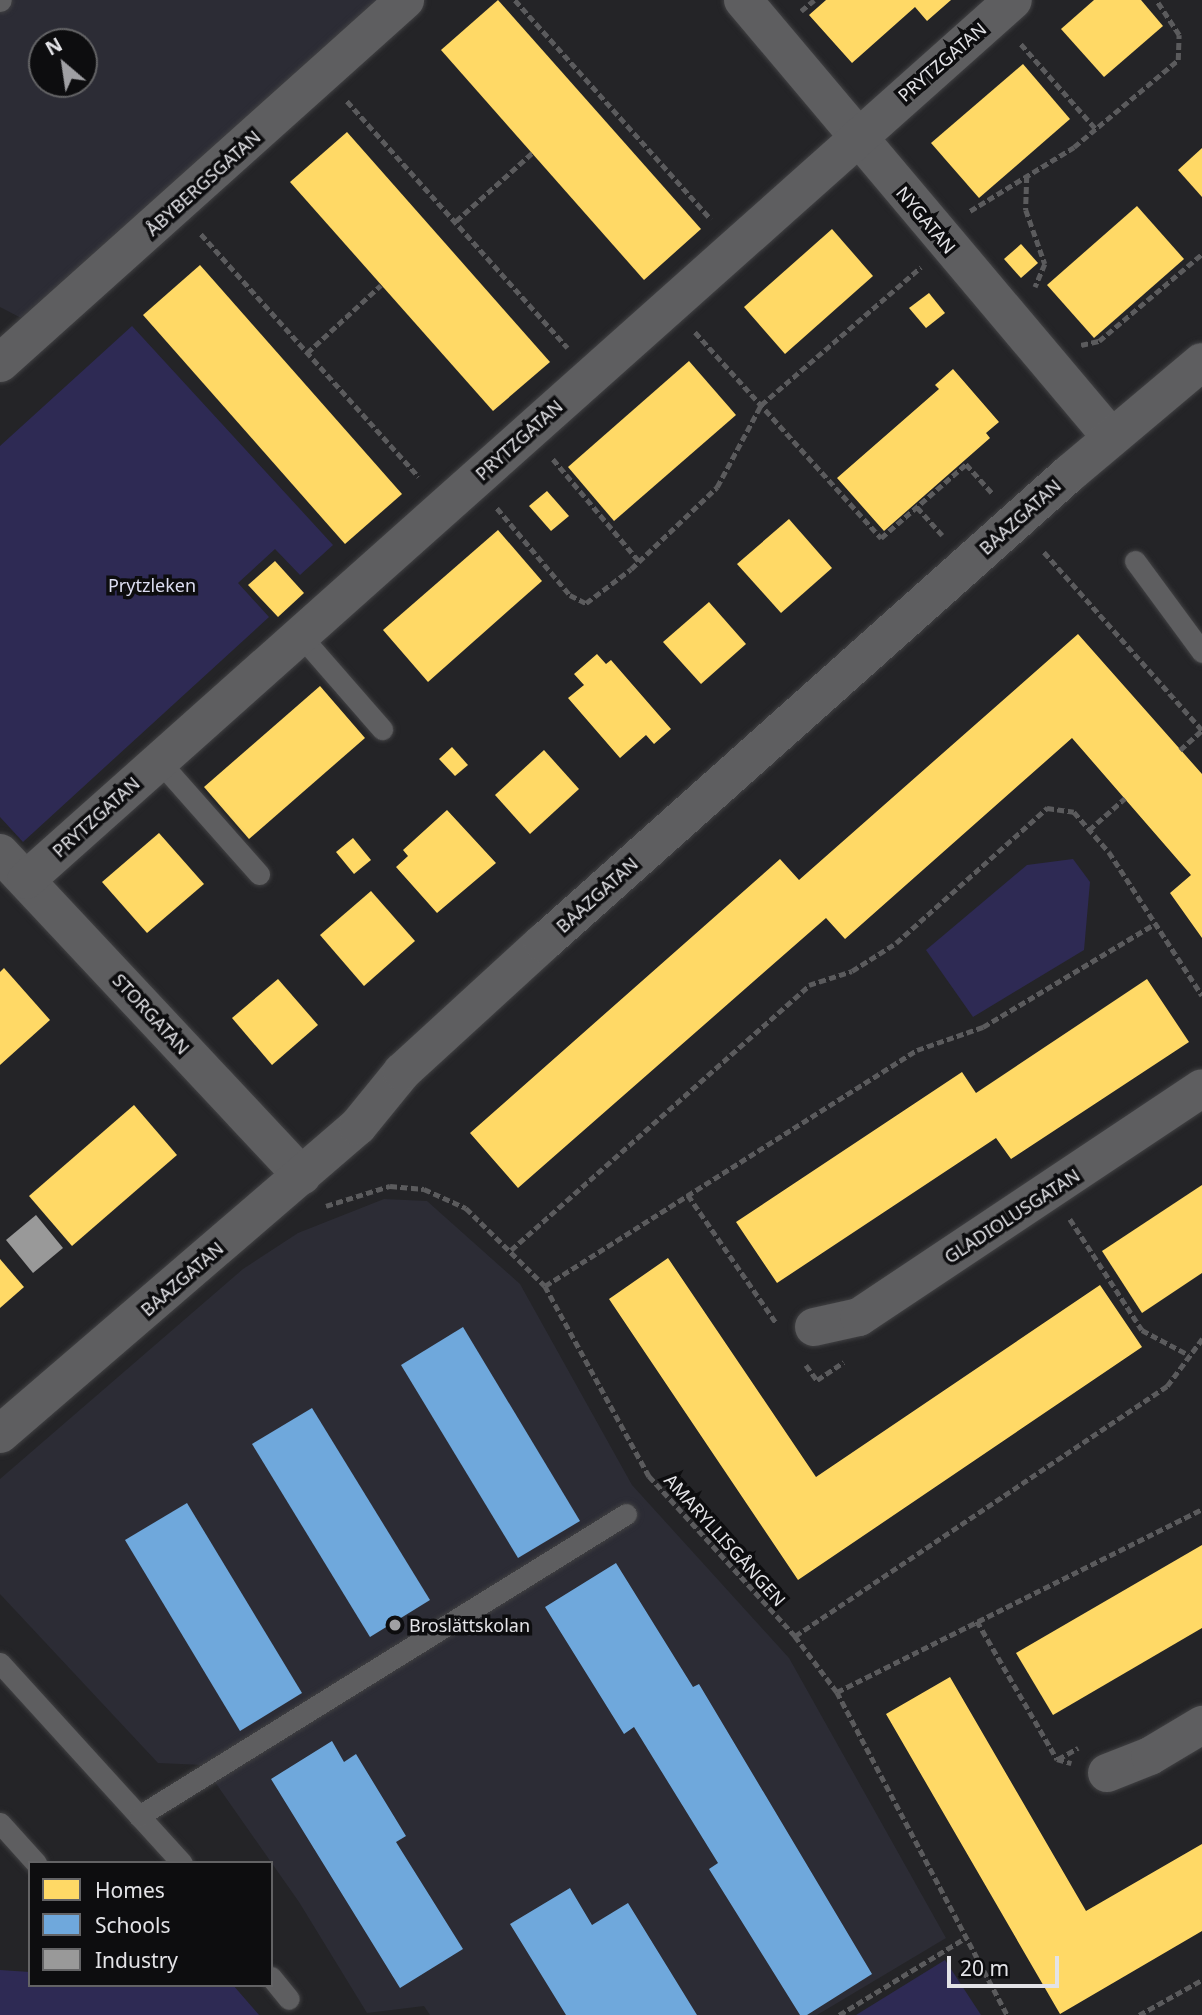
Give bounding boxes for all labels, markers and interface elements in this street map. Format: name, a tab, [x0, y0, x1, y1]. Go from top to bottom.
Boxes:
street label: PRYTZGATAN	[894, 18, 990, 106]
north arrow	[28, 28, 98, 98]
text: N	[41, 31, 67, 62]
street label: ÅBYBERGSGATAN	[141, 126, 265, 240]
street label: NYGATAN	[892, 182, 960, 258]
street label: PRYTZGATAN	[471, 395, 567, 485]
street label: BAAZGATAN	[975, 475, 1065, 559]
park label: Prytzleken	[108, 574, 196, 596]
street label: PRYTZGATAN	[48, 772, 144, 862]
street label: BAAZGATAN	[552, 853, 642, 937]
street label: STORGATAN	[108, 969, 194, 1059]
street label: GLADIOLUSGATAN	[940, 1164, 1084, 1268]
street label: BAAZGATAN	[136, 1237, 228, 1321]
street label: AMARYLLISGÅNGEN	[660, 1469, 790, 1611]
place label: Broslättskolan	[409, 1614, 530, 1636]
marker: Broslättskolan	[387, 1617, 403, 1633]
legend	[28, 1861, 273, 1987]
text: Homes	[95, 1876, 165, 1904]
text: Schools	[95, 1911, 170, 1939]
scale bar	[950, 1941, 1062, 1985]
text: Industry	[95, 1946, 178, 1974]
text: 20 m	[960, 1954, 1009, 1982]

